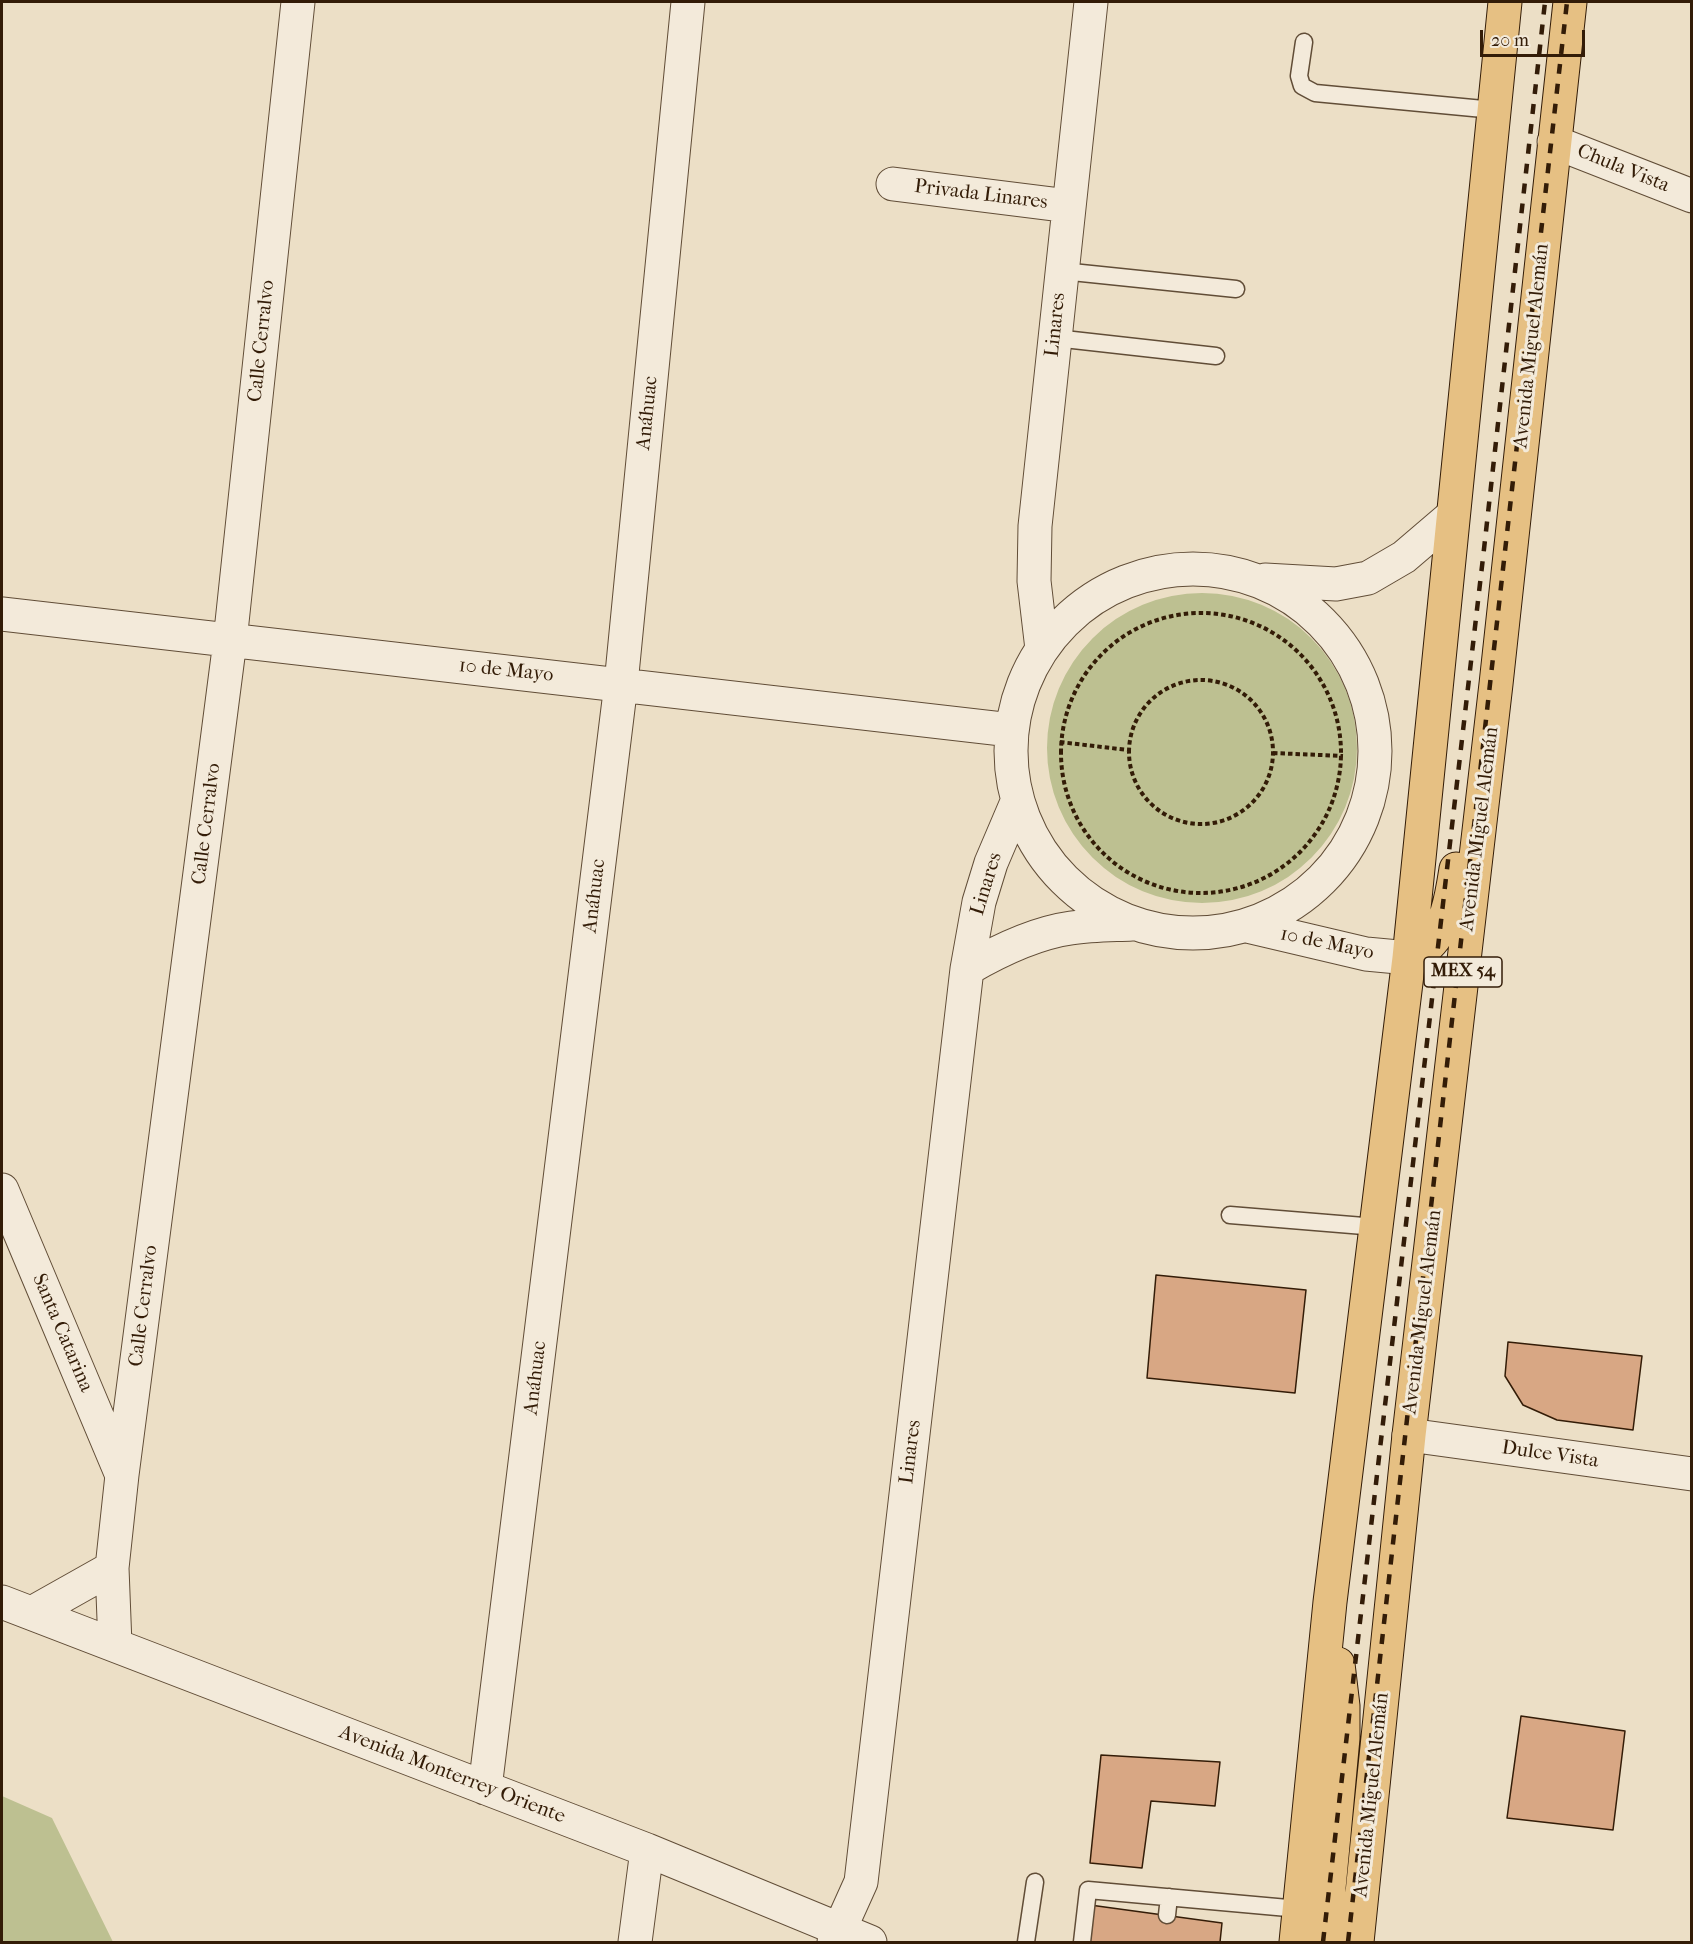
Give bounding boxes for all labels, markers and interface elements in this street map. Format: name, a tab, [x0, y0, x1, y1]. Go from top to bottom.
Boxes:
scale bar	[1483, 18, 1588, 56]
text: 20 m	[1491, 30, 1529, 51]
street label: Chula Vista	[1573, 140, 1673, 198]
street label: Privada Linares	[913, 175, 1049, 215]
street label: Avenida Miguel Alemán	[1509, 243, 1555, 449]
street label: Calle Cerralvo	[244, 279, 280, 403]
street label: Linares	[1041, 292, 1071, 358]
street label: Anáhuac	[632, 375, 664, 451]
street label: 10 de Mayo	[457, 654, 555, 688]
street label: Avenida Miguel Alemán	[1456, 726, 1504, 932]
street label: Calle Cerralvo	[188, 762, 226, 886]
street label: Linares	[966, 850, 1008, 918]
street label: Anáhuac	[579, 858, 611, 934]
street label: 10 de Mayo	[1278, 922, 1376, 966]
road number: MEX 54	[1424, 957, 1502, 987]
street label: Avenida Miguel Alemán	[1399, 1209, 1447, 1415]
street label: Calle Cerralvo	[125, 1244, 163, 1368]
street label: Santa Catarina	[26, 1270, 98, 1396]
street label: Anáhuac	[520, 1340, 552, 1416]
street label: Linares	[895, 1419, 927, 1485]
street label: Dulce Vista	[1500, 1436, 1600, 1474]
street label: Avenida Miguel Alemán	[1349, 1692, 1395, 1898]
street label: Avenida Monterrey Oriente	[336, 1721, 568, 1829]

